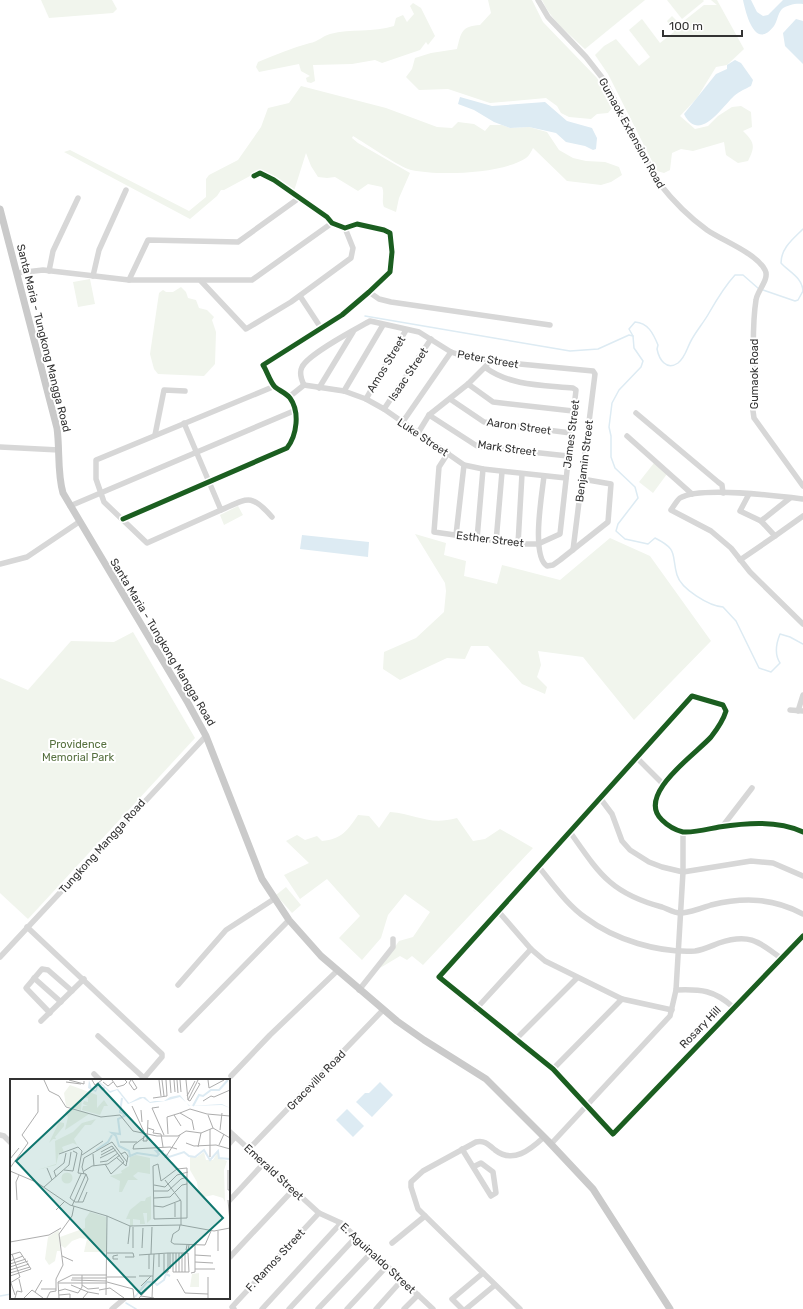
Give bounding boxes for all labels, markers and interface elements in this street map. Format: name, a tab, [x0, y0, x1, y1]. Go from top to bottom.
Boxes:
scale bar	[663, 12, 742, 38]
text: 100 m	[669, 19, 703, 33]
street label: Gumaok Extension Road	[596, 76, 667, 191]
street label: Santa Maria - Tungkong Mangga Road	[14, 243, 73, 433]
street label: Amos Street	[364, 333, 409, 395]
street label: Gumaok Road	[748, 339, 761, 409]
street label: Isaac Street	[386, 345, 431, 403]
street label: Peter Street	[456, 348, 520, 371]
street label: James Street	[561, 398, 582, 469]
street label: Luke Street	[395, 416, 451, 460]
street label: Aaron Street	[486, 416, 553, 438]
street label: Benjamin Street	[573, 419, 596, 503]
street label: Mark Street	[477, 438, 538, 459]
street label: Esther Street	[455, 529, 525, 550]
street label: Santa Maria - Tungkong Mangga Road	[107, 556, 218, 728]
park label: Providence Memorial Park	[42, 738, 114, 764]
street label: Tungkong Mangga Road	[57, 796, 148, 896]
street label: Rosary Hill	[677, 1004, 724, 1051]
street label: Graceville Road	[284, 1048, 348, 1113]
inset map	[10, 1079, 230, 1299]
street label: Emerald Street	[241, 1142, 307, 1204]
street label: E. Aguinaldo Street	[337, 1220, 418, 1297]
street label: F. Ramos Street	[243, 1226, 308, 1294]

